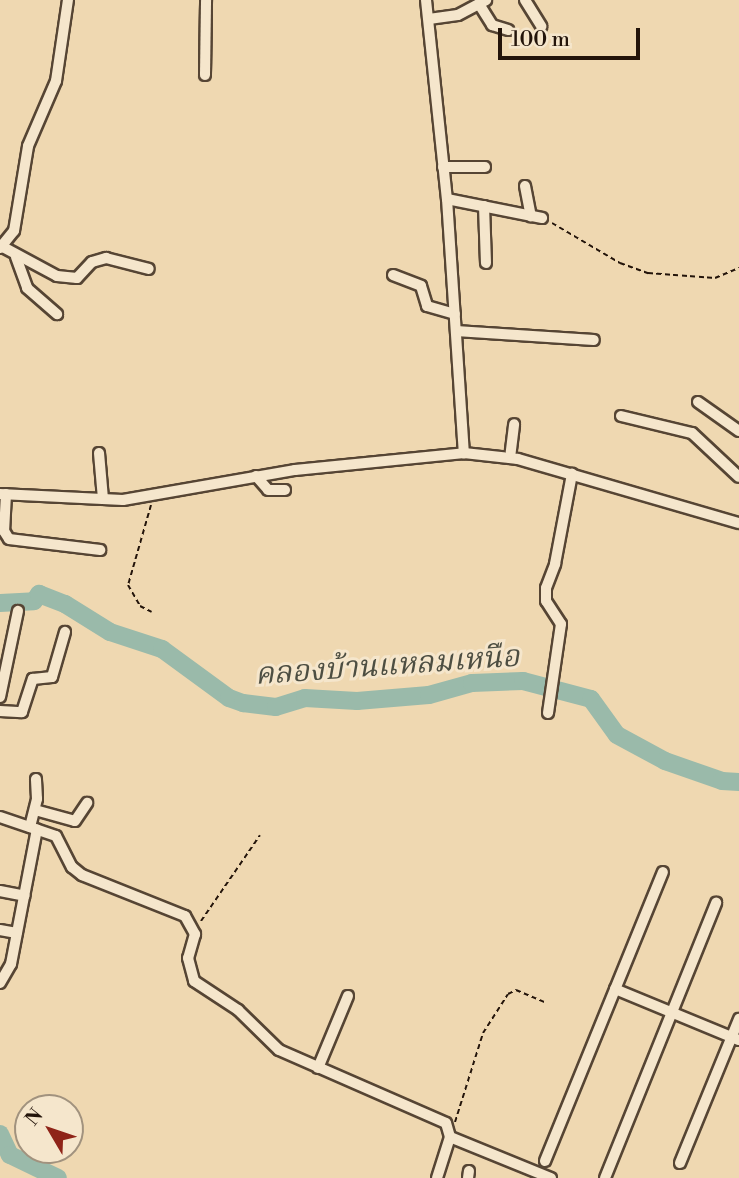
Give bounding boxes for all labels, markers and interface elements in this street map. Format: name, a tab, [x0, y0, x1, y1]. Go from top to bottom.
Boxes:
scale bar	[501, 14, 643, 58]
text: 100 m	[511, 27, 570, 53]
water label: คลองบ้านแหลมเหนือ	[254, 639, 520, 693]
north arrow	[14, 1094, 84, 1164]
text: N	[20, 1104, 48, 1130]

